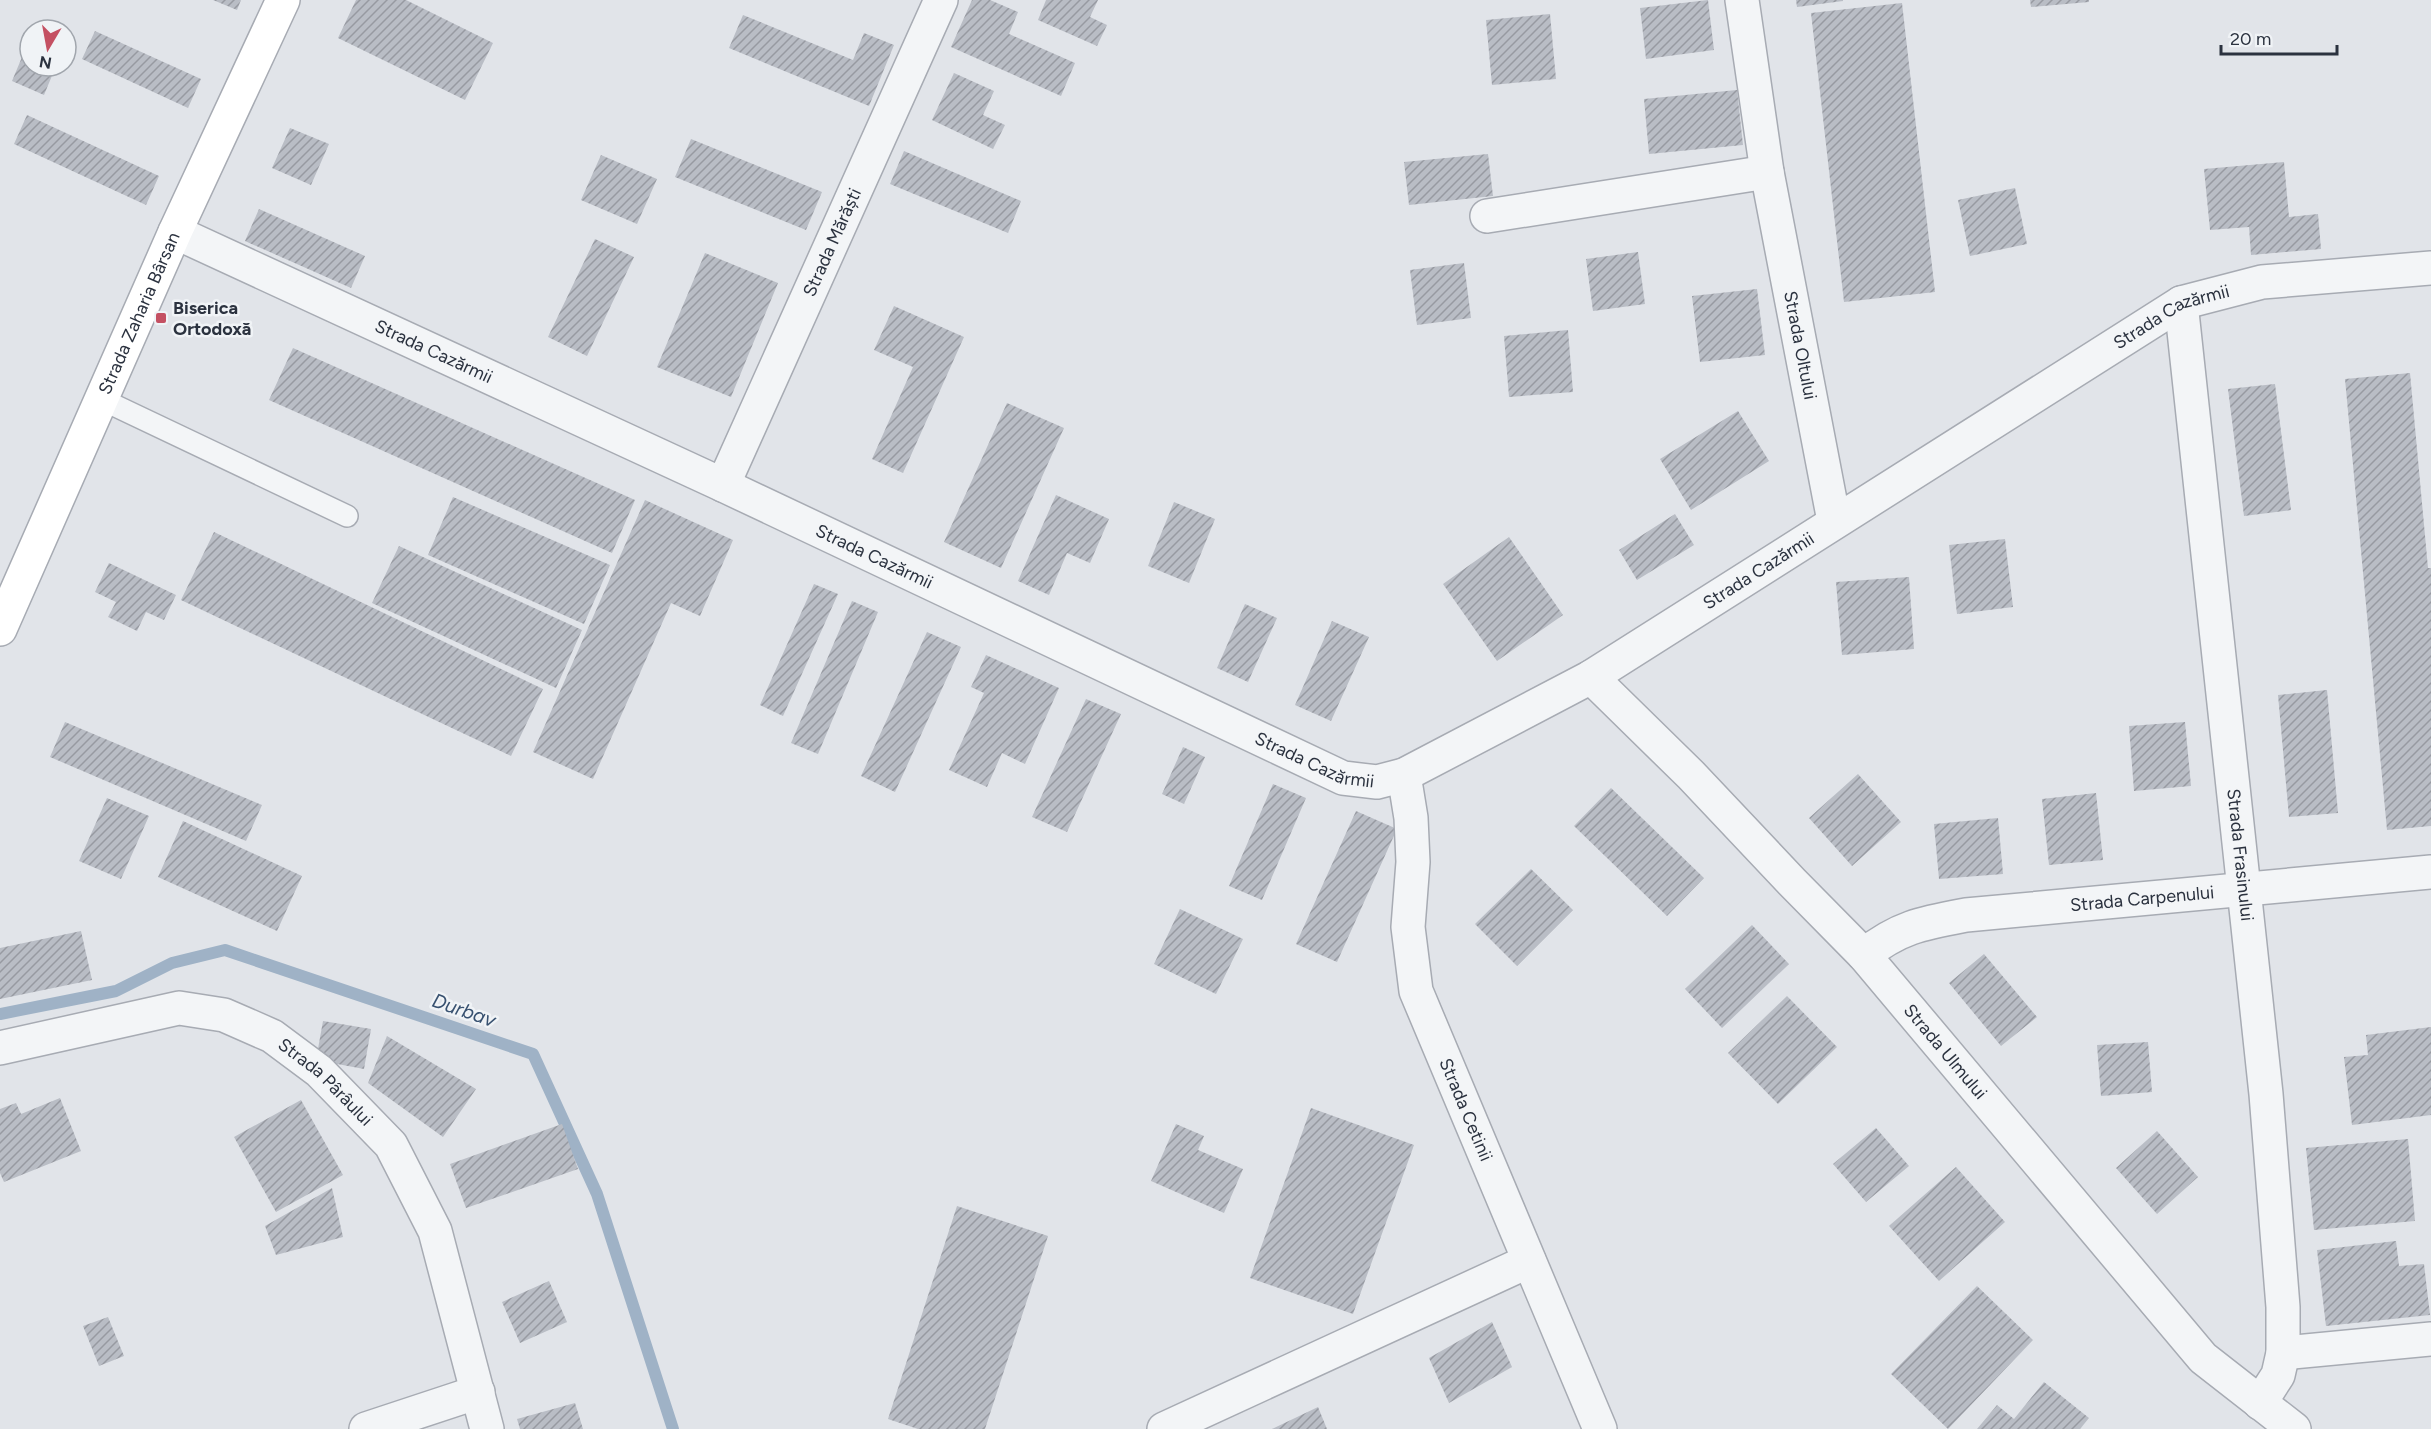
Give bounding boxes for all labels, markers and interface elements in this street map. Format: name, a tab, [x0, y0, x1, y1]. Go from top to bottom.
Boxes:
north arrow	[18, 18, 78, 78]
scale bar	[2221, 18, 2336, 56]
text: 20 m	[2230, 28, 2271, 50]
text: N	[38, 52, 53, 73]
street label: Strada Mărăști	[798, 185, 866, 300]
street label: Strada Zaharia Bârsan	[94, 229, 185, 398]
street label: Strada Cazărmii	[2109, 280, 2232, 354]
street label: Strada Oltului	[1779, 289, 1821, 402]
place label: Biserica Ortodoxă	[173, 297, 251, 340]
marker: Biserica Ortodoxă	[154, 311, 168, 325]
street label: Strada Cazărmii	[371, 315, 496, 388]
street label: Strada Cazărmii	[812, 519, 937, 594]
street label: Strada Cazărmii	[1699, 527, 1818, 614]
street label: Strada Cazărmii	[1252, 727, 1375, 793]
street label: Strada Frasinului	[2222, 787, 2258, 922]
street label: Strada Carpenului	[2069, 881, 2215, 916]
water label: Durbav	[429, 988, 500, 1033]
street label: Strada Ulmului	[1899, 1000, 1992, 1104]
street label: Strada Pârâului	[274, 1033, 377, 1130]
street label: Strada Cetinii	[1434, 1055, 1497, 1164]

